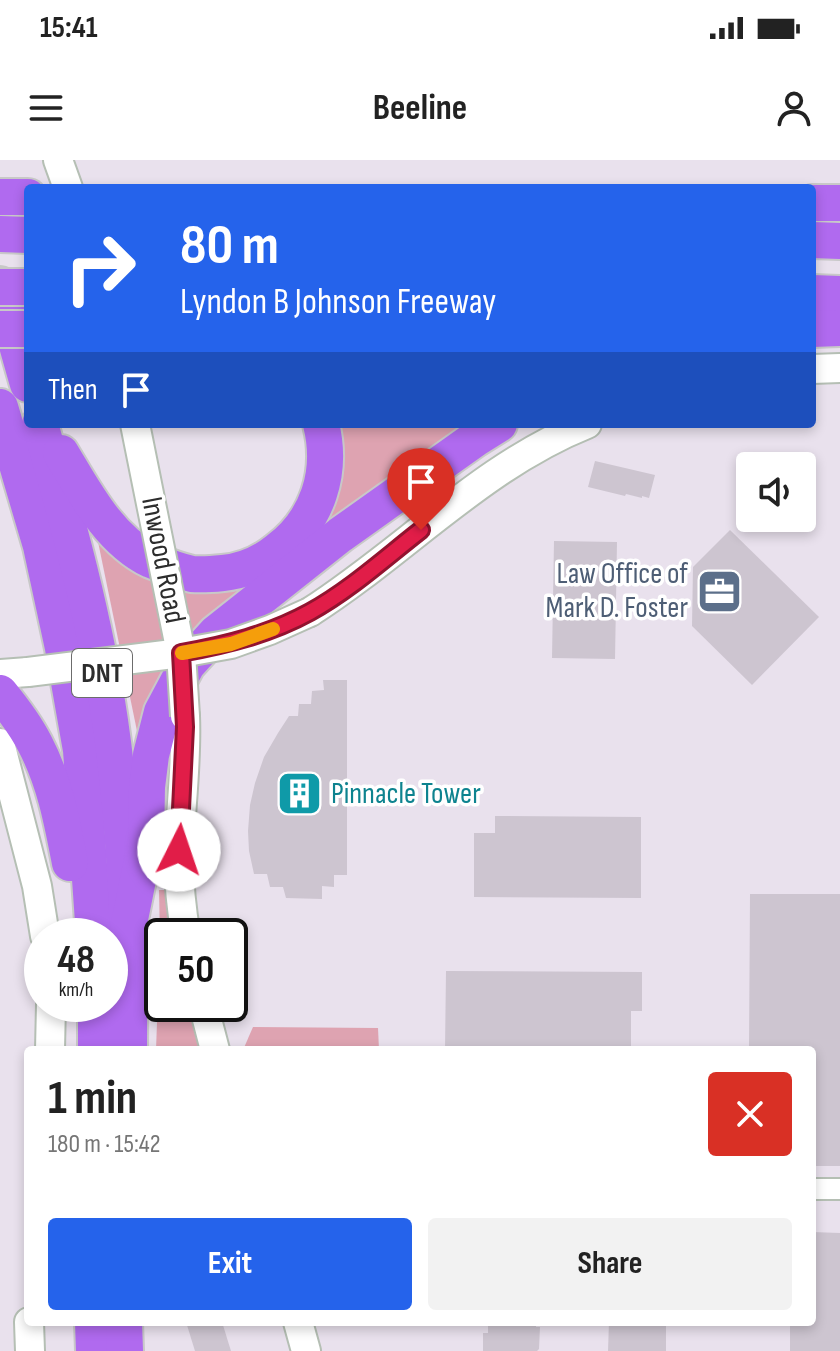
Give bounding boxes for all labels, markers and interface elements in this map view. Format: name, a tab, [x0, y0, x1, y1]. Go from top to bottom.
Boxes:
text: 15:41	[40, 10, 97, 46]
icon: menu	[24, 86, 68, 130]
icon: person	[772, 86, 816, 130]
text: Beeline	[373, 87, 467, 130]
text: 80 m	[180, 213, 279, 280]
icon: right	[48, 216, 152, 320]
text: Lyndon B Johnson Freeway	[180, 281, 496, 324]
icon: arrive	[114, 368, 158, 412]
text: Then	[48, 372, 98, 408]
pin	[387, 448, 455, 530]
map controls	[736, 452, 816, 532]
button: sound	[736, 452, 816, 532]
icon: arrive	[399, 460, 443, 504]
street label: Inwood Road	[133, 494, 193, 626]
place label: Law Office of Mark D. Foster	[546, 556, 688, 626]
office icon: Law Office of Mark D. Foster	[695, 567, 743, 615]
road number: DNT	[72, 649, 132, 697]
building icon: Pinnacle Tower	[276, 770, 324, 818]
place label: Pinnacle Tower	[331, 776, 481, 812]
position arrow	[137, 808, 221, 892]
speed limit sign: 50	[144, 918, 248, 1022]
text: 48	[57, 936, 95, 984]
text: km/h	[59, 978, 93, 1002]
text: 1 min	[48, 1070, 137, 1127]
button: close	[708, 1072, 792, 1156]
text: 180 m · 15:42	[48, 1129, 161, 1160]
button: Exit	[48, 1218, 412, 1310]
button: Share	[428, 1218, 792, 1310]

